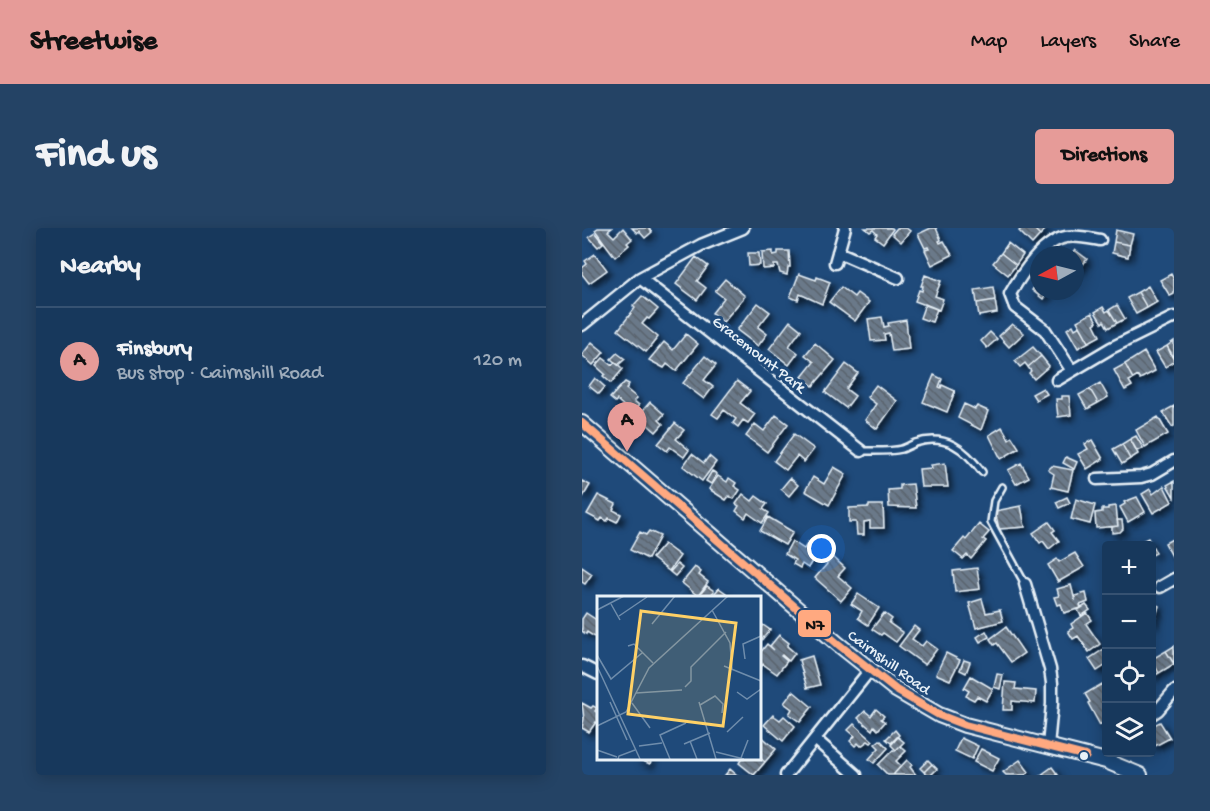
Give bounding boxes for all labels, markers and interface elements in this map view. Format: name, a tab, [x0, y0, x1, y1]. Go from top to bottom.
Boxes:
text: Streetwise	[30, 26, 157, 59]
text: Map	[971, 30, 1007, 55]
text: Layers	[1040, 30, 1096, 55]
text: Share	[1129, 30, 1180, 55]
button: Directions	[1035, 129, 1174, 184]
text: Find us	[36, 132, 156, 181]
north arrow	[1030, 246, 1084, 300]
text: Nearby	[60, 252, 141, 283]
street label: Gracemount Park	[707, 313, 810, 399]
text: Finsbury	[117, 337, 192, 363]
text: A	[74, 350, 85, 373]
text: 120 m	[474, 350, 522, 373]
text: Bus stop · Cairnshill Road	[117, 363, 323, 386]
pin: A	[608, 402, 646, 452]
your location	[807, 534, 836, 563]
map controls	[1102, 541, 1156, 757]
button: +	[1102, 541, 1156, 595]
button: −	[1102, 595, 1156, 649]
inset map	[597, 596, 760, 760]
line badge: N7	[797, 609, 832, 638]
text: N7	[806, 618, 825, 637]
street label: Cairnshill Road	[843, 627, 934, 701]
button: locate	[1102, 649, 1156, 703]
button: layers	[1102, 703, 1156, 757]
unlabelled marker	[1078, 750, 1090, 762]

